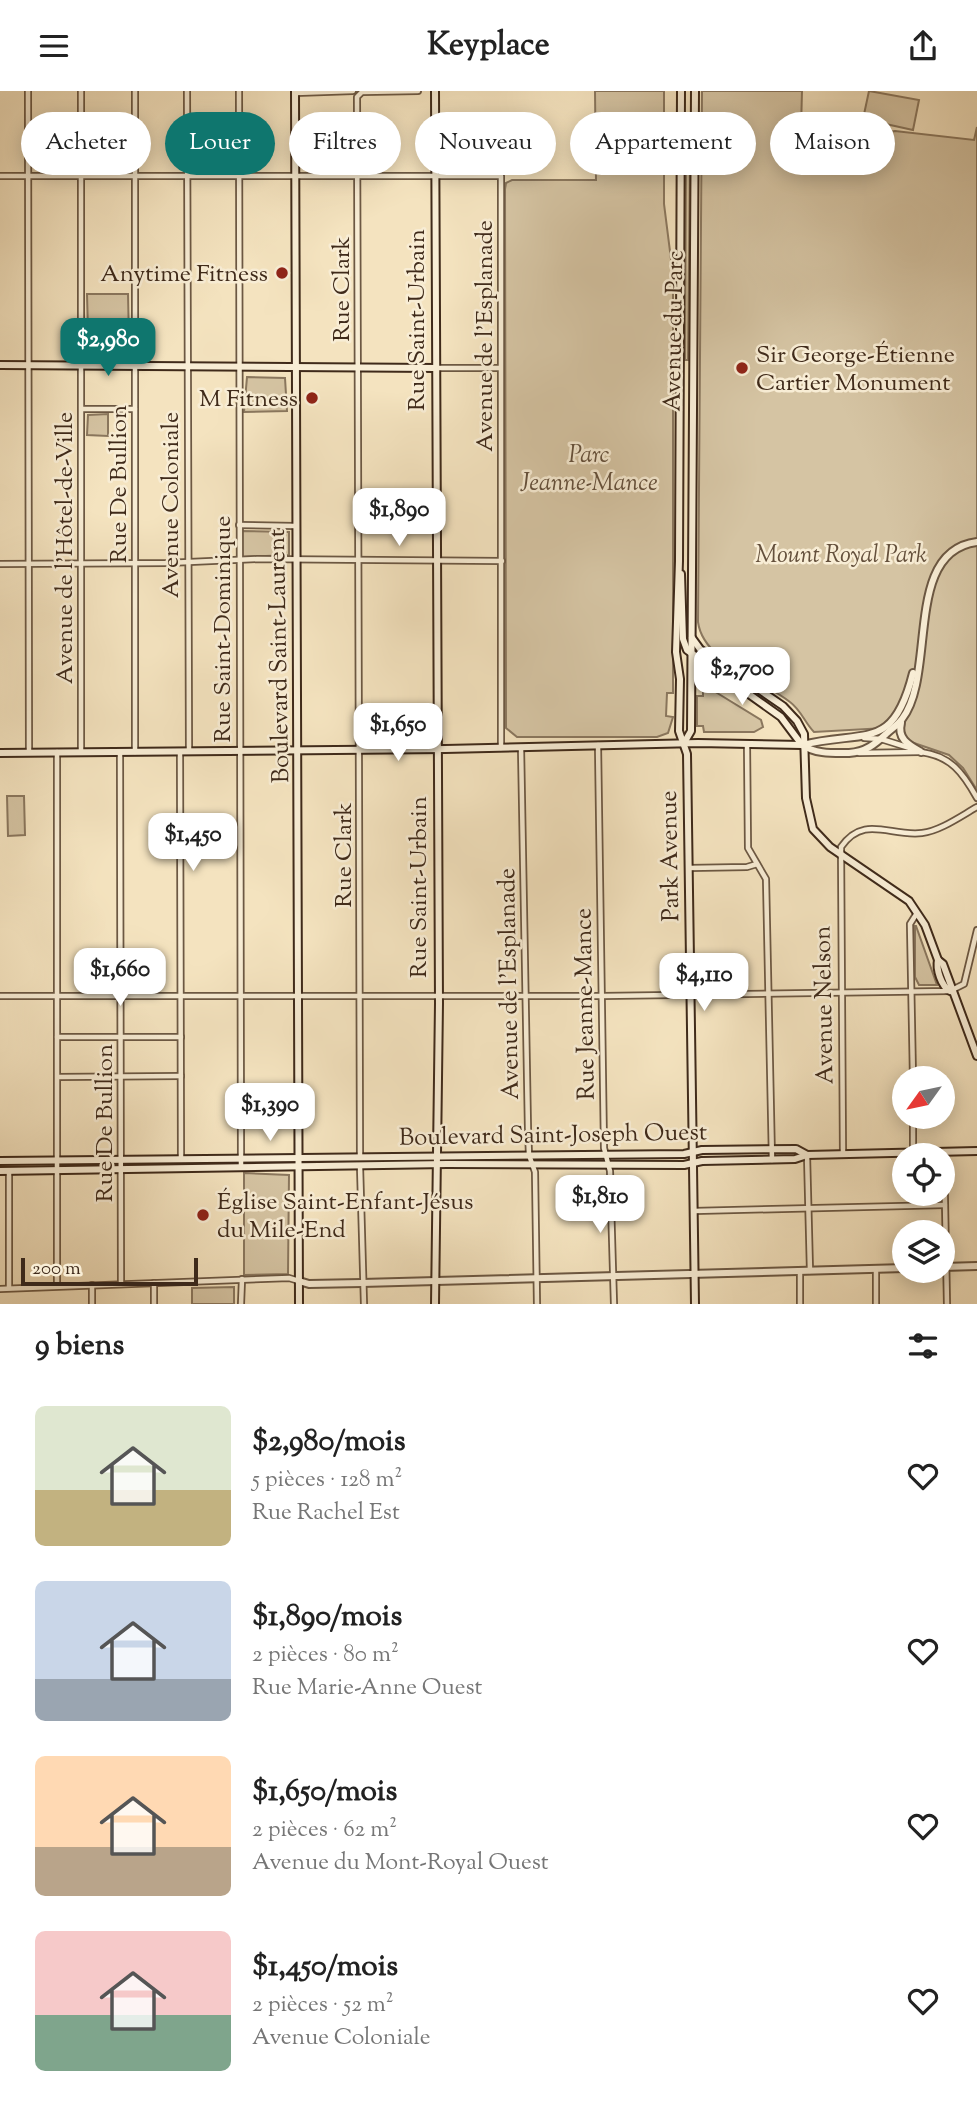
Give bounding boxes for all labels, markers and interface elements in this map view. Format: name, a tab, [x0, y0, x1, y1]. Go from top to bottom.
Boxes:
text: Keyplace	[427, 23, 550, 69]
icon: menu	[35, 27, 73, 65]
icon: share	[904, 27, 942, 65]
chip: Acheter	[21, 112, 151, 175]
chip: Louer	[165, 112, 275, 175]
chip: Filtres	[289, 112, 401, 175]
chip: Nouveau	[415, 112, 556, 175]
chip: Appartement	[570, 112, 756, 175]
chip: Maison	[770, 112, 895, 175]
street label: Avenue de l'Esplanade	[469, 220, 503, 452]
street label: Rue Saint-Urbain	[401, 229, 435, 411]
street label: Rue Clark	[326, 236, 360, 342]
street label: Avenue du Parc	[657, 250, 693, 412]
place label: Anytime Fitness	[100, 258, 268, 292]
marker: Anytime Fitness	[274, 265, 290, 281]
pin: $2,980	[51, 319, 165, 378]
text: $2,980	[76, 324, 140, 357]
place label: Sir George-Étienne Cartier Monument	[756, 339, 955, 401]
marker: Sir George-Étienne Cartier Monument	[734, 360, 750, 376]
place label: M Fitness	[199, 383, 298, 417]
marker: M Fitness	[304, 390, 320, 406]
street label: Rue De Bullion	[103, 405, 137, 563]
street label: Avenue de l'Hôtel-de-Ville	[49, 412, 83, 684]
street label: Avenue Coloniale	[155, 412, 189, 598]
park label: Parc Jeanne-Mance	[519, 439, 658, 501]
pin: $1,890	[342, 489, 456, 548]
text: $1,890	[369, 494, 429, 527]
street label: Rue Saint-Dominique	[207, 515, 241, 743]
street label: Boulevard Saint-Laurent	[261, 529, 299, 783]
park label: Mount Royal Park	[755, 539, 927, 573]
pin: $2,700	[685, 647, 799, 707]
text: $2,700	[710, 653, 774, 686]
pin: $1,650	[341, 703, 455, 763]
text: $1,650	[370, 709, 426, 742]
street label: Park Avenue	[653, 790, 689, 922]
street label: Rue Saint-Urbain	[403, 796, 437, 978]
street label: Rue Clark	[328, 802, 362, 908]
pin: $1,450	[136, 813, 250, 873]
text: $1,450	[164, 819, 222, 852]
street label: Avenue de l'Esplanade	[491, 868, 529, 1100]
street label: Rue Jeanne-Mance	[567, 908, 605, 1100]
street label: Avenue Nelson	[807, 925, 843, 1085]
pin: $1,660	[63, 949, 177, 1008]
pin: $4,110	[647, 953, 761, 1013]
text: $1,660	[90, 954, 150, 987]
text: $4,110	[675, 959, 733, 992]
street label: Rue De Bullion	[89, 1044, 123, 1202]
north arrow	[892, 1066, 956, 1129]
map controls	[892, 1066, 955, 1283]
pin: $1,390	[213, 1083, 327, 1143]
text: $1,390	[241, 1089, 299, 1122]
street label: Boulevard Saint-Joseph Ouest	[399, 1116, 707, 1156]
button: locate	[892, 1143, 955, 1206]
pin: $1,810	[543, 1175, 657, 1235]
text: $1,810	[571, 1181, 629, 1214]
place label: Église Saint-Enfant-Jésus du Mile-End	[217, 1186, 473, 1248]
marker: Église Saint-Enfant-Jésus du Mile-End	[195, 1207, 211, 1223]
button: layers	[892, 1220, 955, 1283]
scale bar	[21, 1255, 198, 1287]
text: 200 m	[32, 1256, 81, 1283]
text: 9 biens	[35, 1325, 124, 1368]
icon: filters	[904, 1327, 942, 1365]
text: $2,980/mois	[252, 1421, 405, 1464]
icon: home	[91, 1434, 175, 1518]
icon: heart	[904, 1457, 942, 1495]
text: 5 pièces · 128 m²	[252, 1464, 402, 1497]
text: Rue Rachel Est	[252, 1497, 400, 1530]
text: $1,890/mois	[252, 1596, 402, 1639]
icon: home	[91, 1609, 175, 1693]
icon: heart	[904, 1632, 942, 1670]
text: 2 pièces · 80 m²	[252, 1639, 399, 1672]
text: Rue Marie-Anne Ouest	[252, 1672, 482, 1705]
text: $1,650/mois	[252, 1771, 397, 1814]
icon: home	[91, 1784, 175, 1868]
icon: heart	[904, 1807, 942, 1845]
text: 2 pièces · 62 m²	[252, 1814, 397, 1847]
text: Avenue du Mont-Royal Ouest	[252, 1847, 549, 1880]
text: $1,450/mois	[252, 1946, 398, 1989]
icon: home	[91, 1959, 175, 2043]
icon: heart	[904, 1982, 942, 2020]
text: 2 pièces · 52 m²	[252, 1989, 394, 2022]
text: Avenue Coloniale	[252, 2022, 431, 2055]

